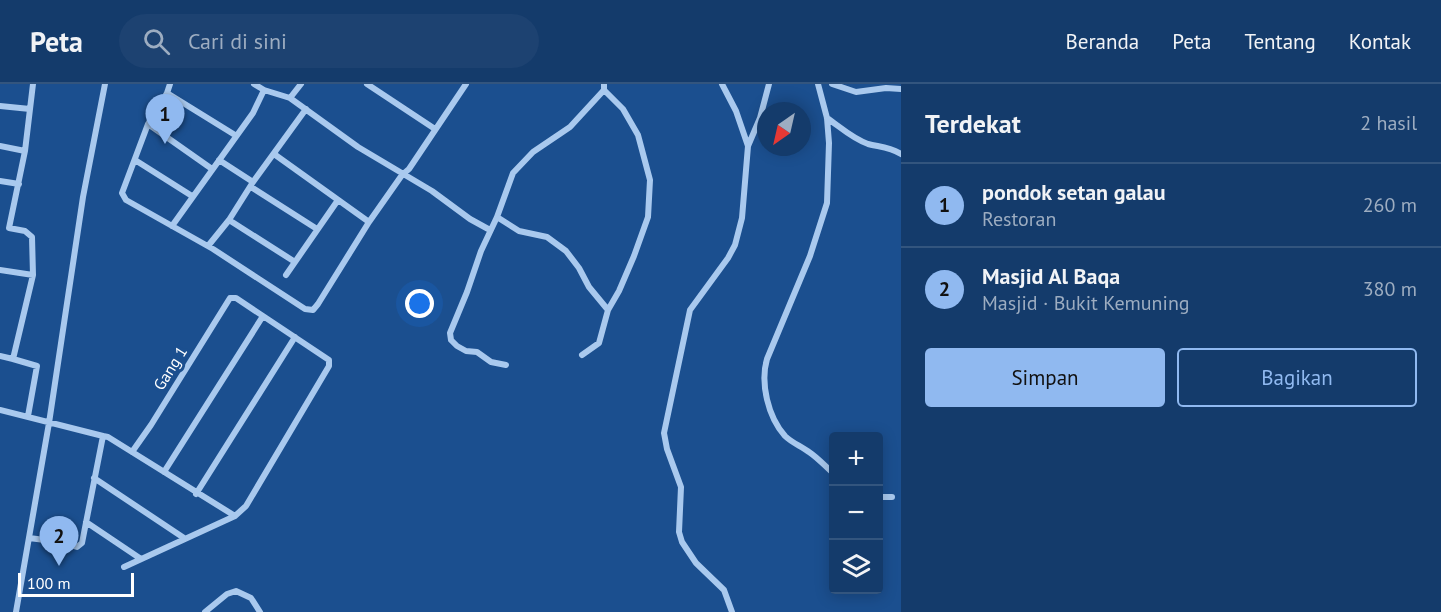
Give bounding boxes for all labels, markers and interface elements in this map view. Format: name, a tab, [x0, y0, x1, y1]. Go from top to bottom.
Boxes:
search box	[119, 14, 539, 68]
text: Peta	[30, 23, 83, 60]
icon: search	[140, 25, 173, 58]
text: Cari di sini	[188, 27, 287, 55]
text: Beranda	[1066, 28, 1139, 55]
text: Peta	[1172, 28, 1211, 55]
text: Tentang	[1244, 28, 1316, 55]
text: Kontak	[1349, 28, 1411, 55]
pin: 1	[146, 94, 184, 144]
north arrow	[757, 102, 811, 156]
text: Terdekat	[925, 107, 1021, 140]
text: 2 hasil	[1360, 110, 1417, 136]
text: pondok setan galau	[982, 178, 1166, 206]
text: 1	[939, 192, 950, 218]
text: 260 m	[1363, 192, 1417, 218]
text: Restoran	[982, 206, 1056, 232]
text: Masjid Al Baqa	[982, 262, 1120, 290]
text: 2	[939, 276, 950, 302]
text: 380 m	[1363, 276, 1417, 302]
your location	[405, 289, 434, 318]
text: Masjid · Bukit Kemuning	[982, 290, 1190, 316]
street label: Gang 1	[149, 342, 191, 394]
button: Simpan	[925, 348, 1165, 407]
button: Bagikan	[1177, 348, 1417, 407]
map controls	[829, 432, 883, 594]
button: +	[829, 432, 883, 486]
button: −	[829, 486, 883, 540]
pin: 2	[40, 516, 78, 566]
button: layers	[829, 540, 883, 594]
scale bar	[18, 570, 134, 598]
text: 100 m	[27, 573, 70, 593]

